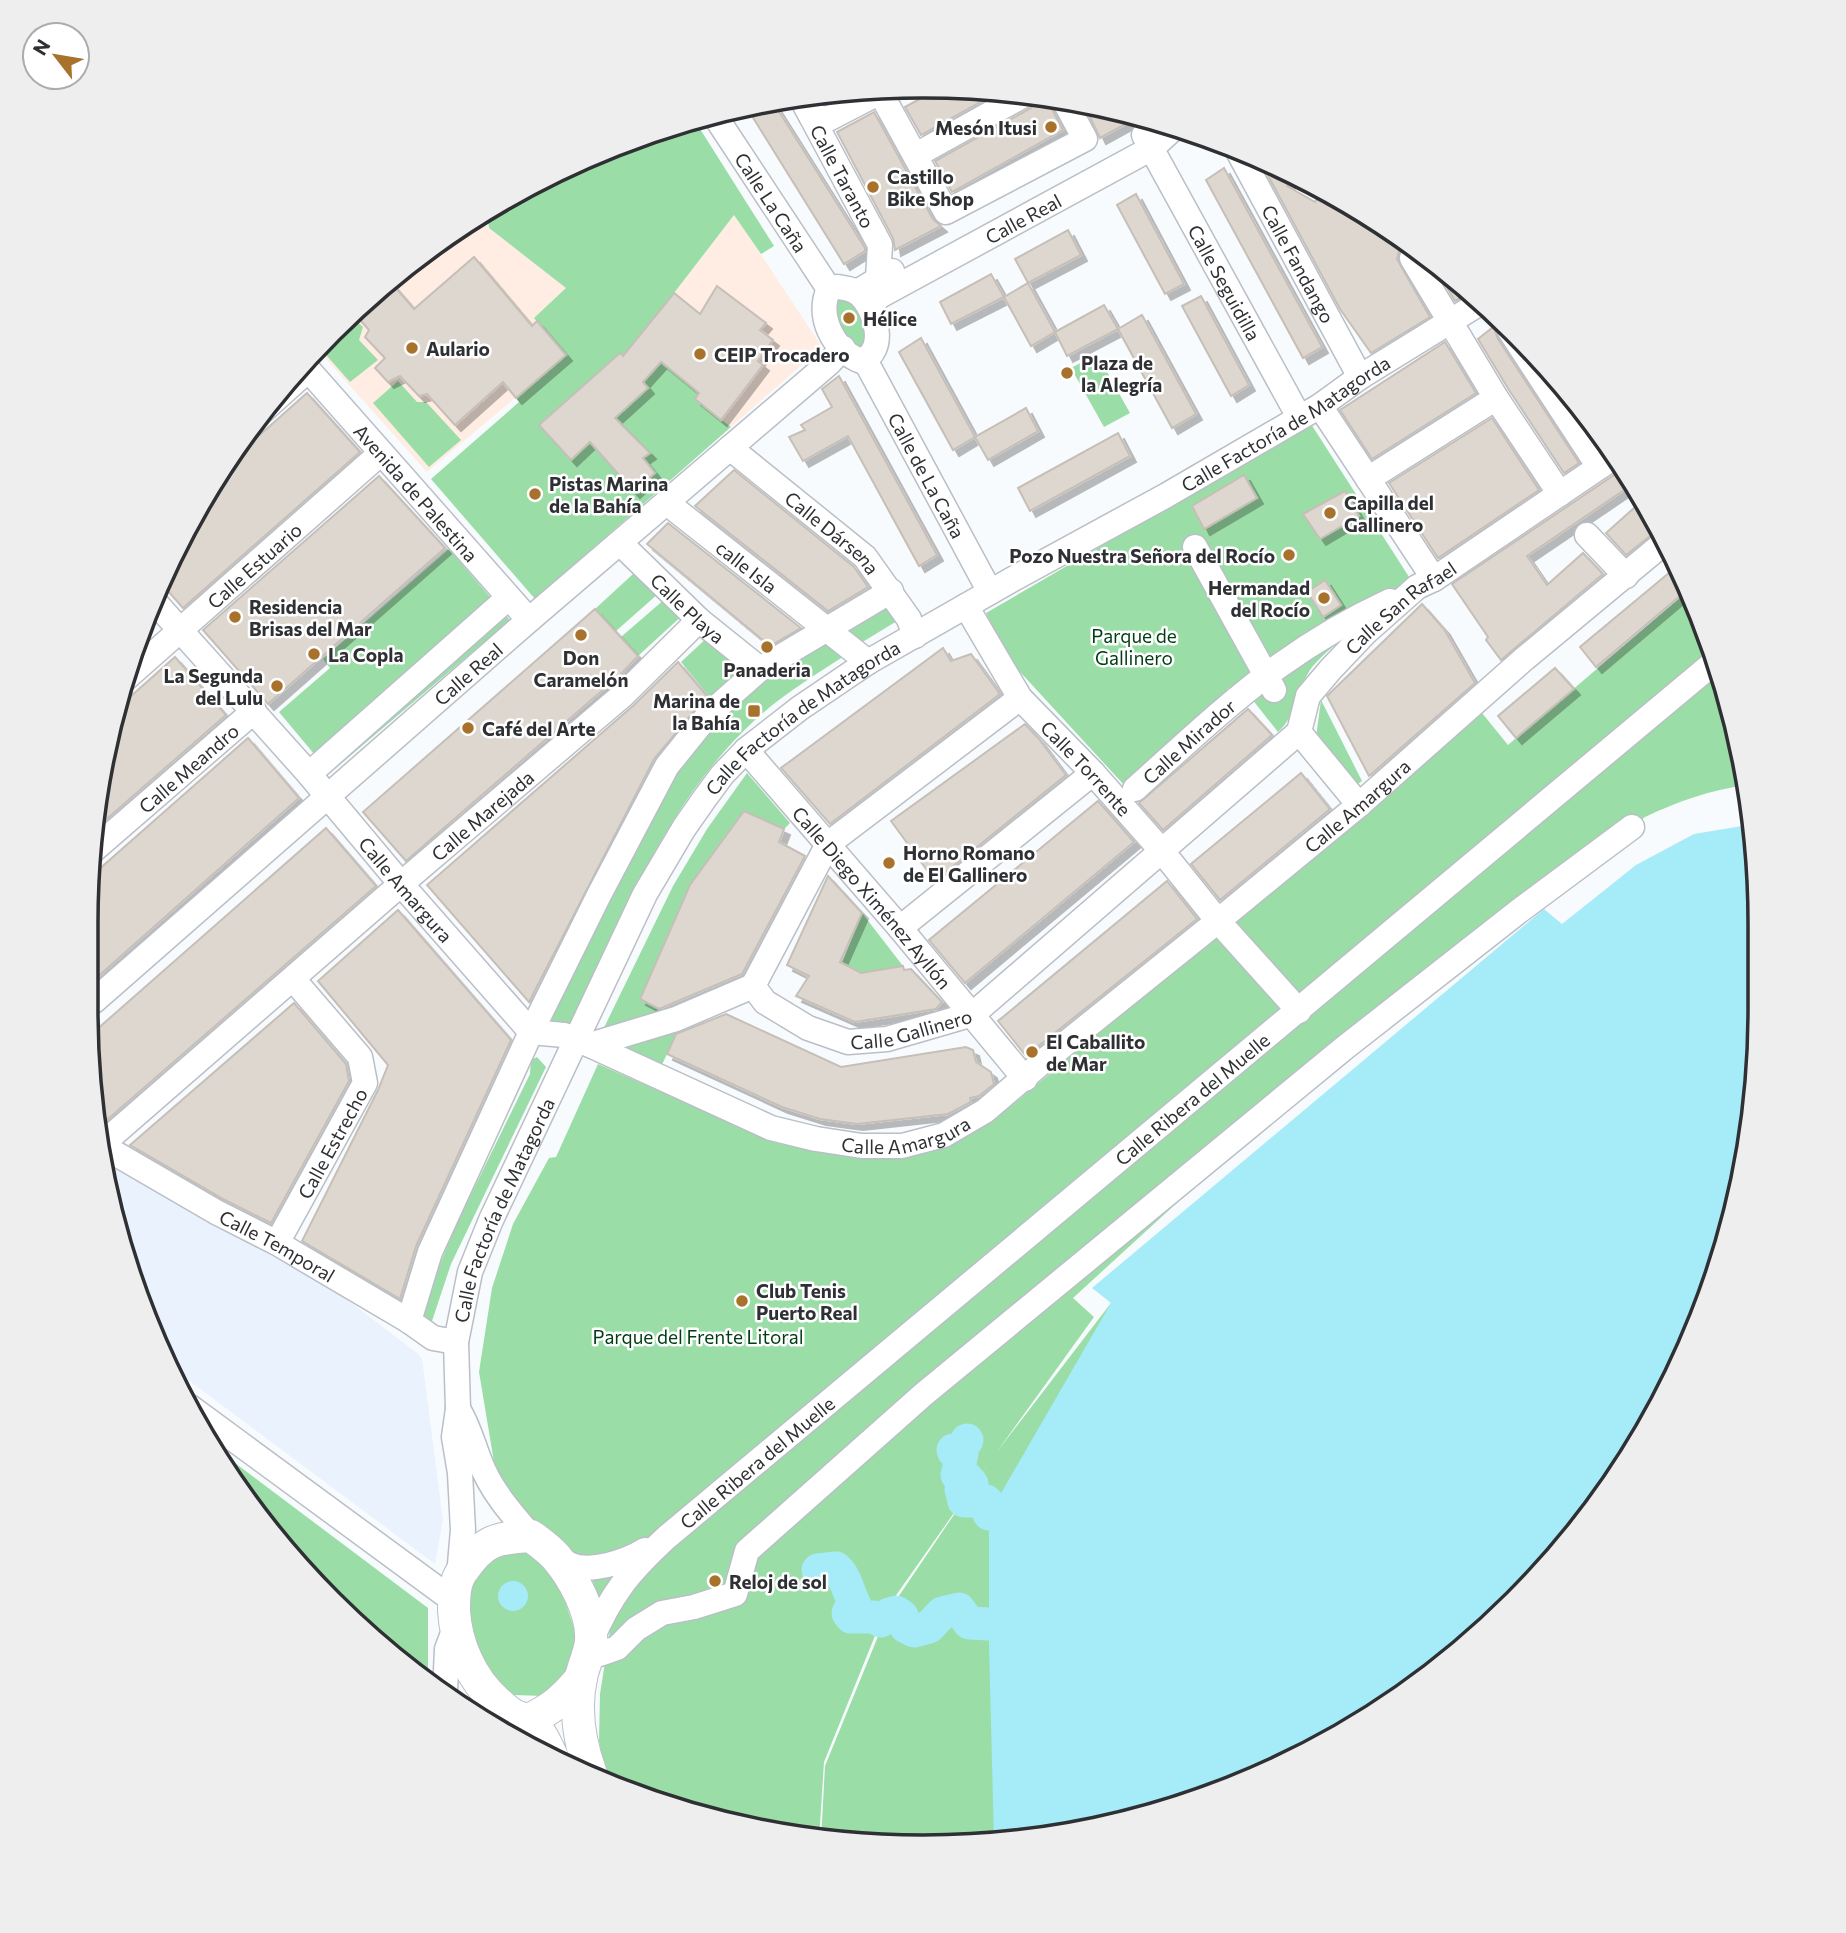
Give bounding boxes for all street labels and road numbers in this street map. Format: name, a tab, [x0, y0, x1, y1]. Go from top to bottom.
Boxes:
street label: Calle Taranto	[806, 120, 880, 232]
street label: Calle La Caña	[731, 148, 813, 256]
street label: Calle Real	[981, 188, 1065, 248]
street label: Calle Fandango	[1258, 201, 1340, 327]
street label: Calle Seguidilla	[1184, 220, 1266, 344]
street label: Calle Factoría de Matagorda	[1177, 350, 1394, 496]
street label: Calle de La Caña	[884, 409, 970, 542]
street label: Avenida de Palestina	[350, 419, 483, 566]
street label: Calle Dársena	[781, 486, 885, 578]
street label: Calle Estuario	[202, 517, 306, 613]
street label: calle Isla	[712, 535, 782, 597]
street label: Calle San Rafael	[1340, 556, 1460, 659]
street label: Calle Playa	[646, 568, 729, 648]
street label: Calle Factoría de Matagorda	[700, 635, 904, 799]
street label: Calle Real	[429, 637, 507, 710]
street label: Calle Mirador	[1137, 693, 1240, 788]
street label: Calle Torrente	[1036, 715, 1136, 820]
street label: Calle Meandro	[134, 718, 243, 817]
street label: Calle Amargura	[1299, 754, 1415, 857]
street label: Calle Marejada	[426, 765, 538, 865]
street label: Calle Diego Ximénez Ayllón	[788, 801, 957, 993]
street label: Calle Amargura	[355, 832, 458, 947]
street label: Calle Gallinero	[850, 1004, 974, 1053]
street label: Calle Ribera del Muelle	[1110, 1028, 1274, 1170]
street label: Calle Estrecho	[292, 1084, 372, 1202]
street label: Calle Factoría de Matagorda	[449, 1094, 559, 1324]
street label: Calle Amargura	[840, 1111, 974, 1158]
street label: Calle Temporal	[216, 1204, 339, 1286]
street label: Calle Ribera del Muelle	[675, 1391, 839, 1533]

